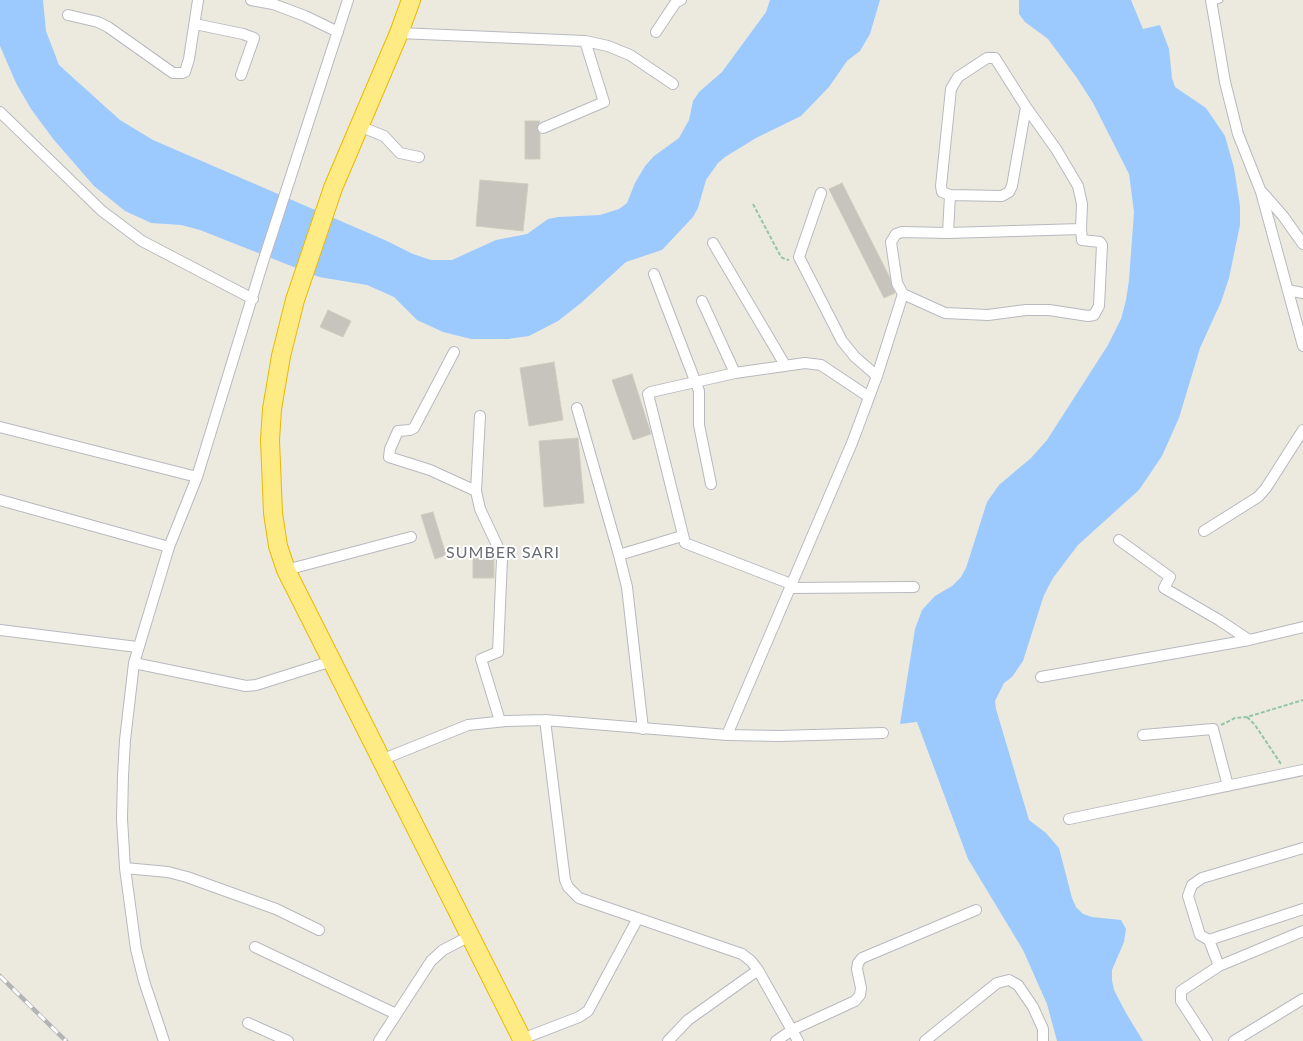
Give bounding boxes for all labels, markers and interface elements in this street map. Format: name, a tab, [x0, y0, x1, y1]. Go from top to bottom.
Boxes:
district label: SUMBER SARI	[446, 543, 560, 563]

